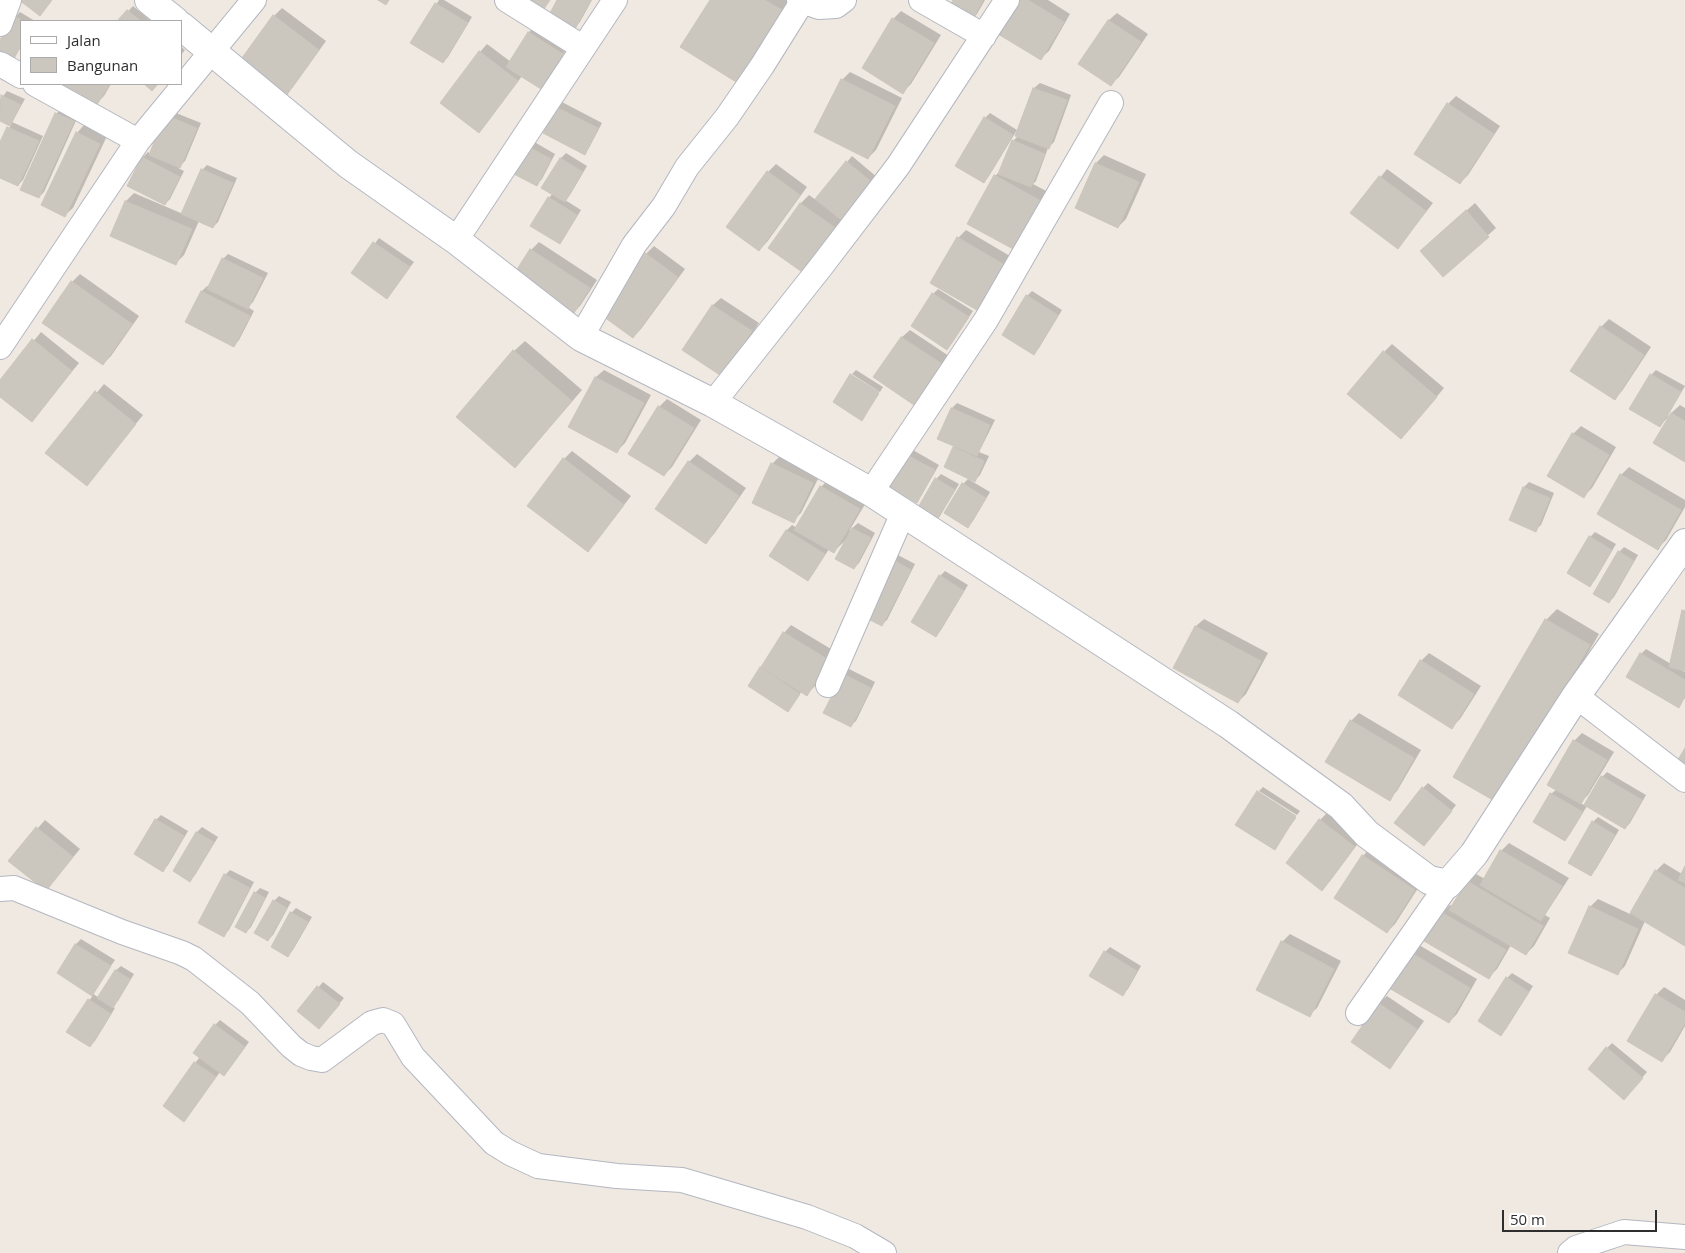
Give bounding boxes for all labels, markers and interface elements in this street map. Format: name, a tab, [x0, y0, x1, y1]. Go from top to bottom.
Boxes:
legend	[20, 20, 182, 85]
text: Jalan	[67, 30, 101, 50]
text: Bangunan	[67, 55, 138, 75]
scale bar	[1505, 1200, 1660, 1232]
text: 50 m	[1510, 1209, 1545, 1229]

